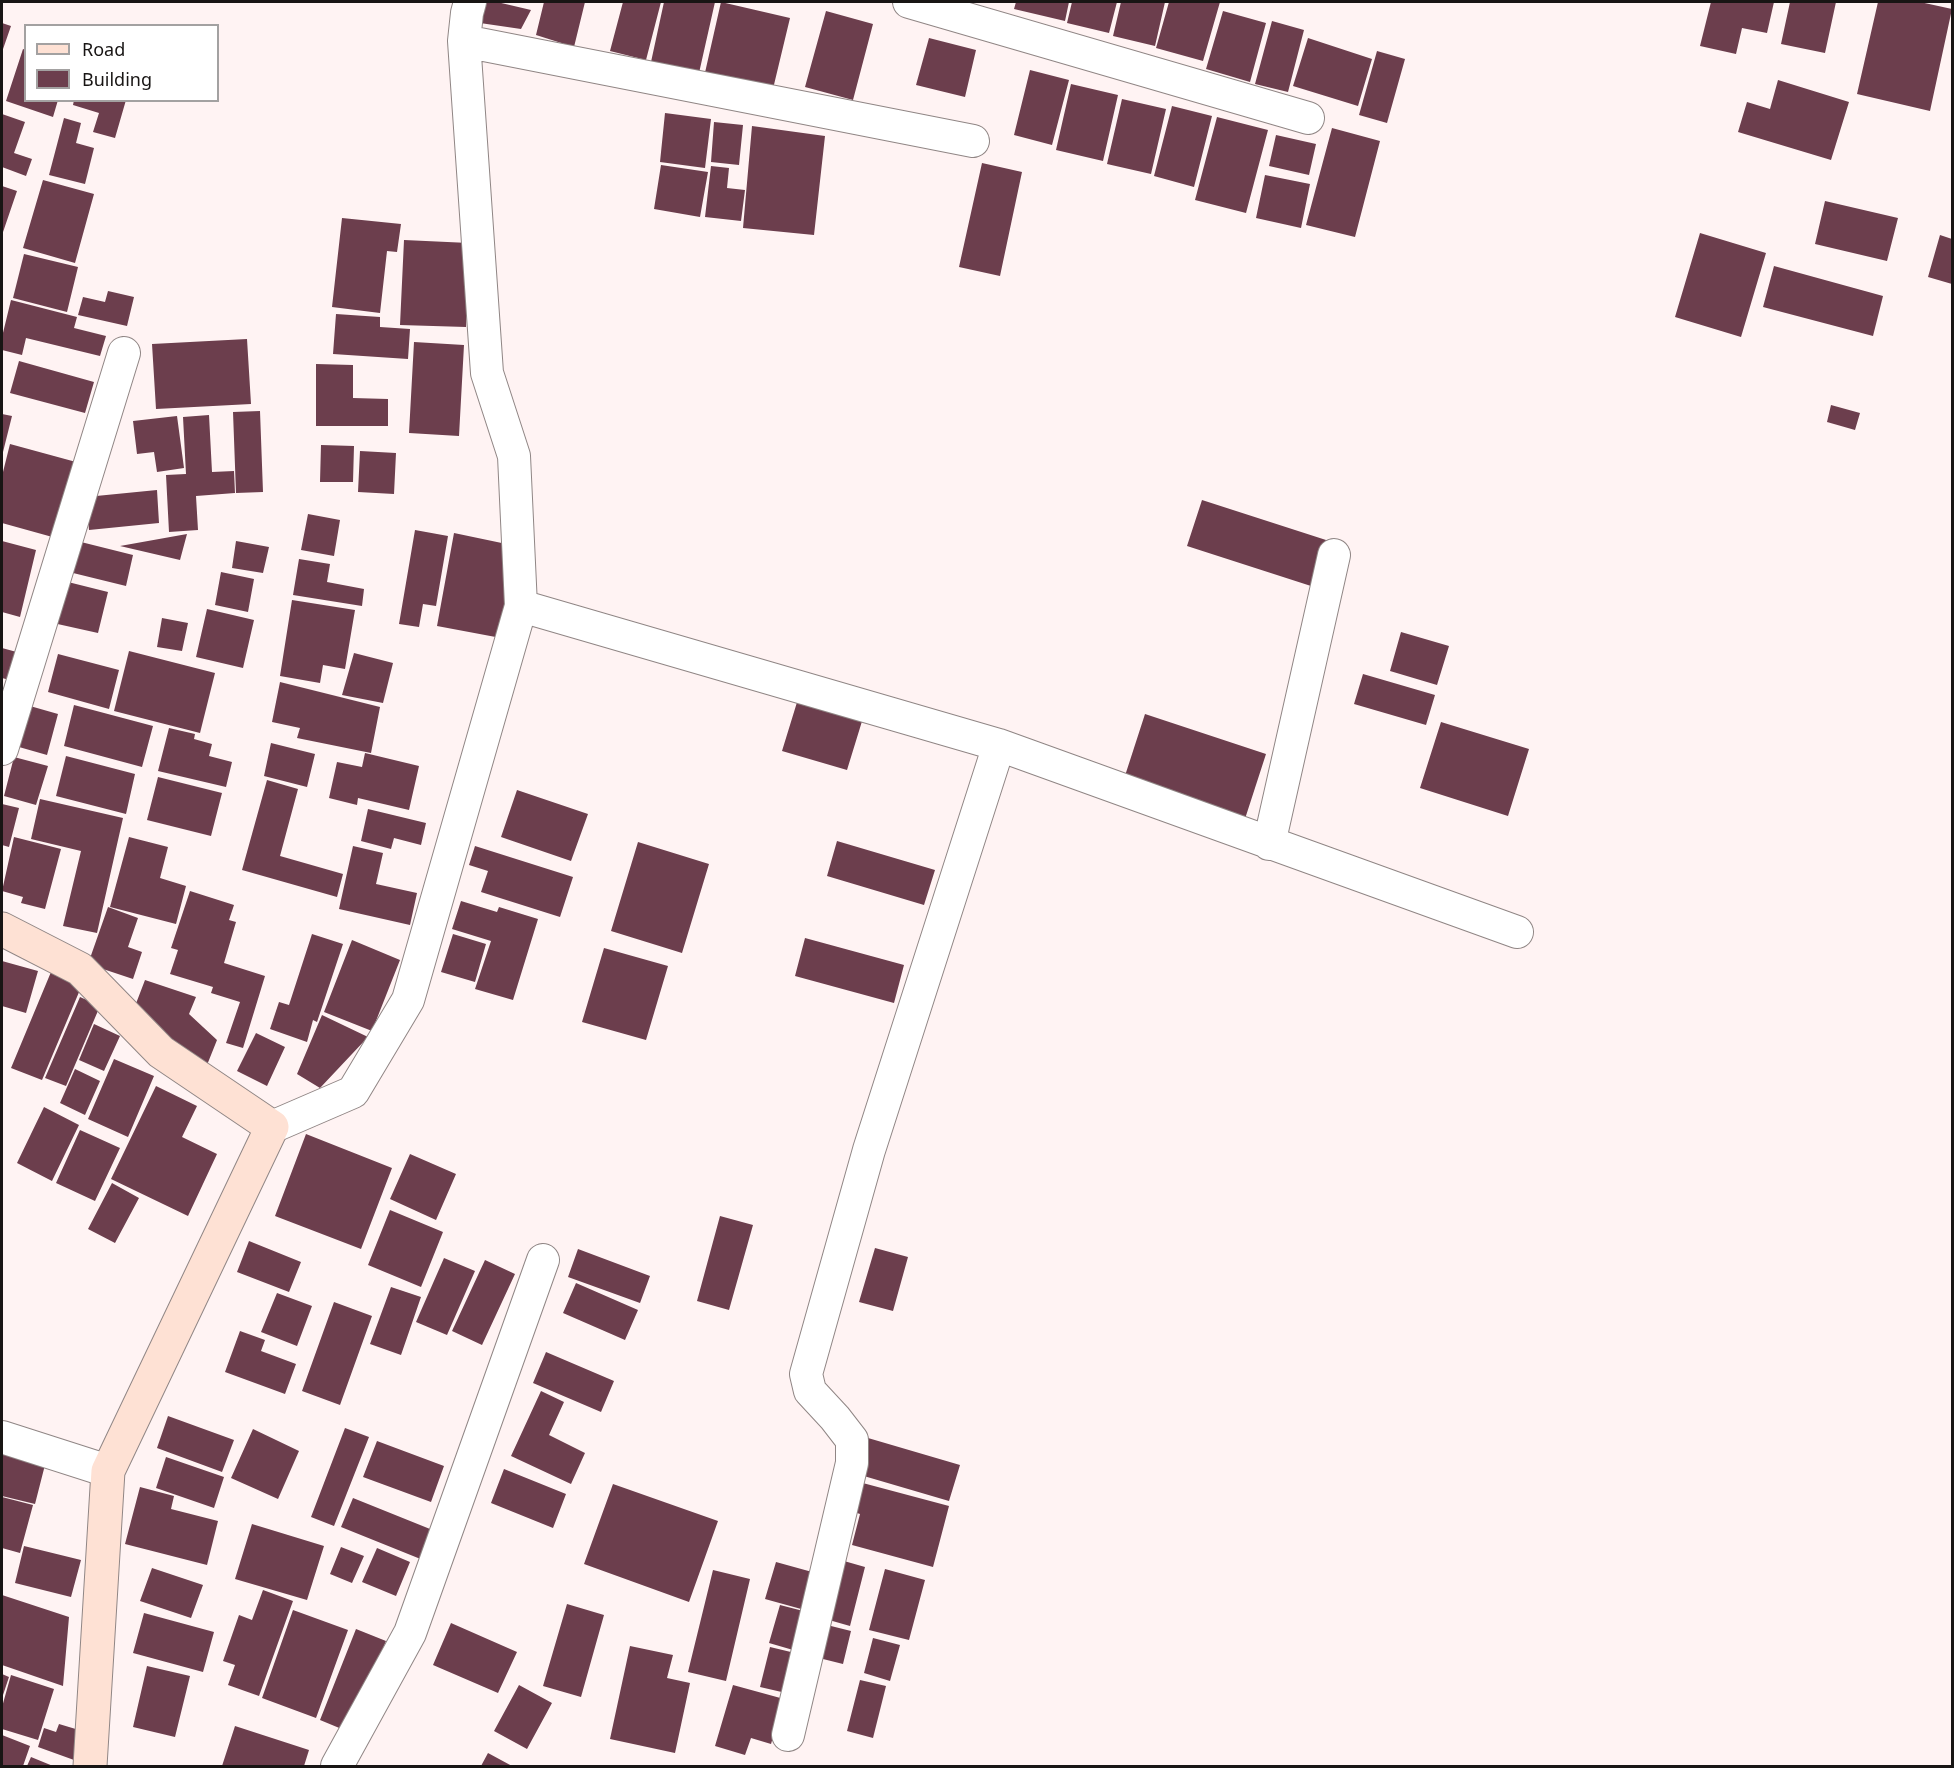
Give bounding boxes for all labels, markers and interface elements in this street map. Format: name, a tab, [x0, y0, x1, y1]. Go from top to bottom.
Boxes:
legend	[24, 24, 219, 102]
text: Road	[82, 37, 125, 61]
text: Building	[82, 67, 152, 91]

